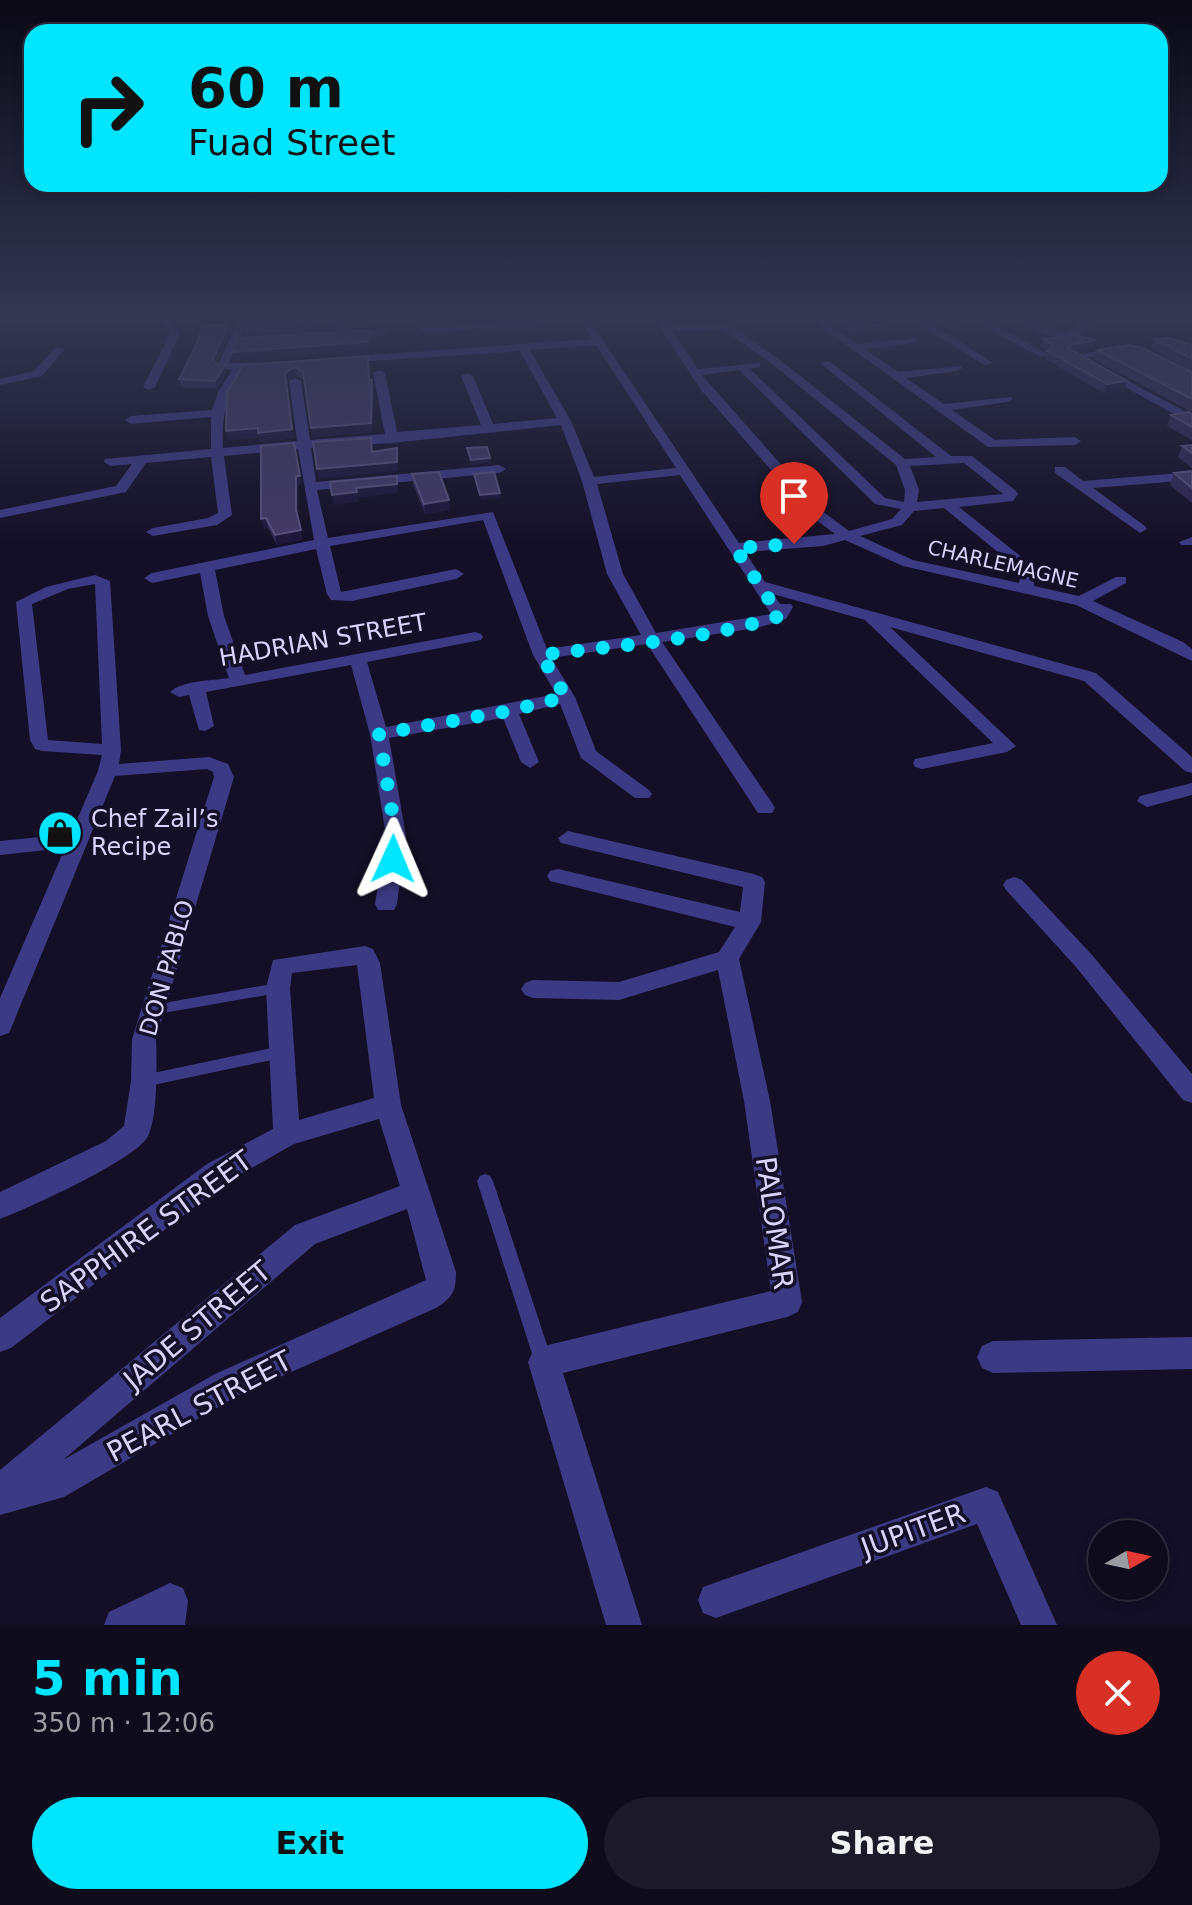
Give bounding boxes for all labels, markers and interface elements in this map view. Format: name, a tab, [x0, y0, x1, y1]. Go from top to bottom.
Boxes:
text: 60 m	[188, 55, 344, 120]
icon: right	[56, 56, 160, 160]
text: Fuad Street	[188, 122, 395, 163]
pin	[760, 462, 828, 544]
icon: arrive	[772, 474, 816, 518]
street label: CHARLEMAGNE	[925, 535, 1081, 593]
street label: HADRIAN STREET	[217, 608, 429, 672]
place label: Chef Zail’s Recipe	[91, 805, 218, 861]
shop icon: Chef Zail’s Recipe	[36, 809, 84, 857]
position arrow	[351, 817, 435, 901]
street label: DON PABLO	[134, 897, 200, 1039]
street label: SAPPHIRE STREET	[34, 1143, 259, 1319]
street label: PALOMAR	[749, 1155, 800, 1292]
street label: JADE STREET	[116, 1254, 278, 1398]
street label: PEARL STREET	[101, 1343, 298, 1469]
street label: JUPITER	[855, 1496, 970, 1565]
north arrow	[1088, 1520, 1168, 1600]
map controls	[1088, 1520, 1168, 1600]
text: 5 min	[32, 1650, 183, 1706]
button: close	[1076, 1651, 1160, 1735]
text: 350 m · 12:06	[32, 1708, 215, 1738]
button: Exit	[32, 1797, 588, 1889]
button: Share	[604, 1797, 1160, 1889]

